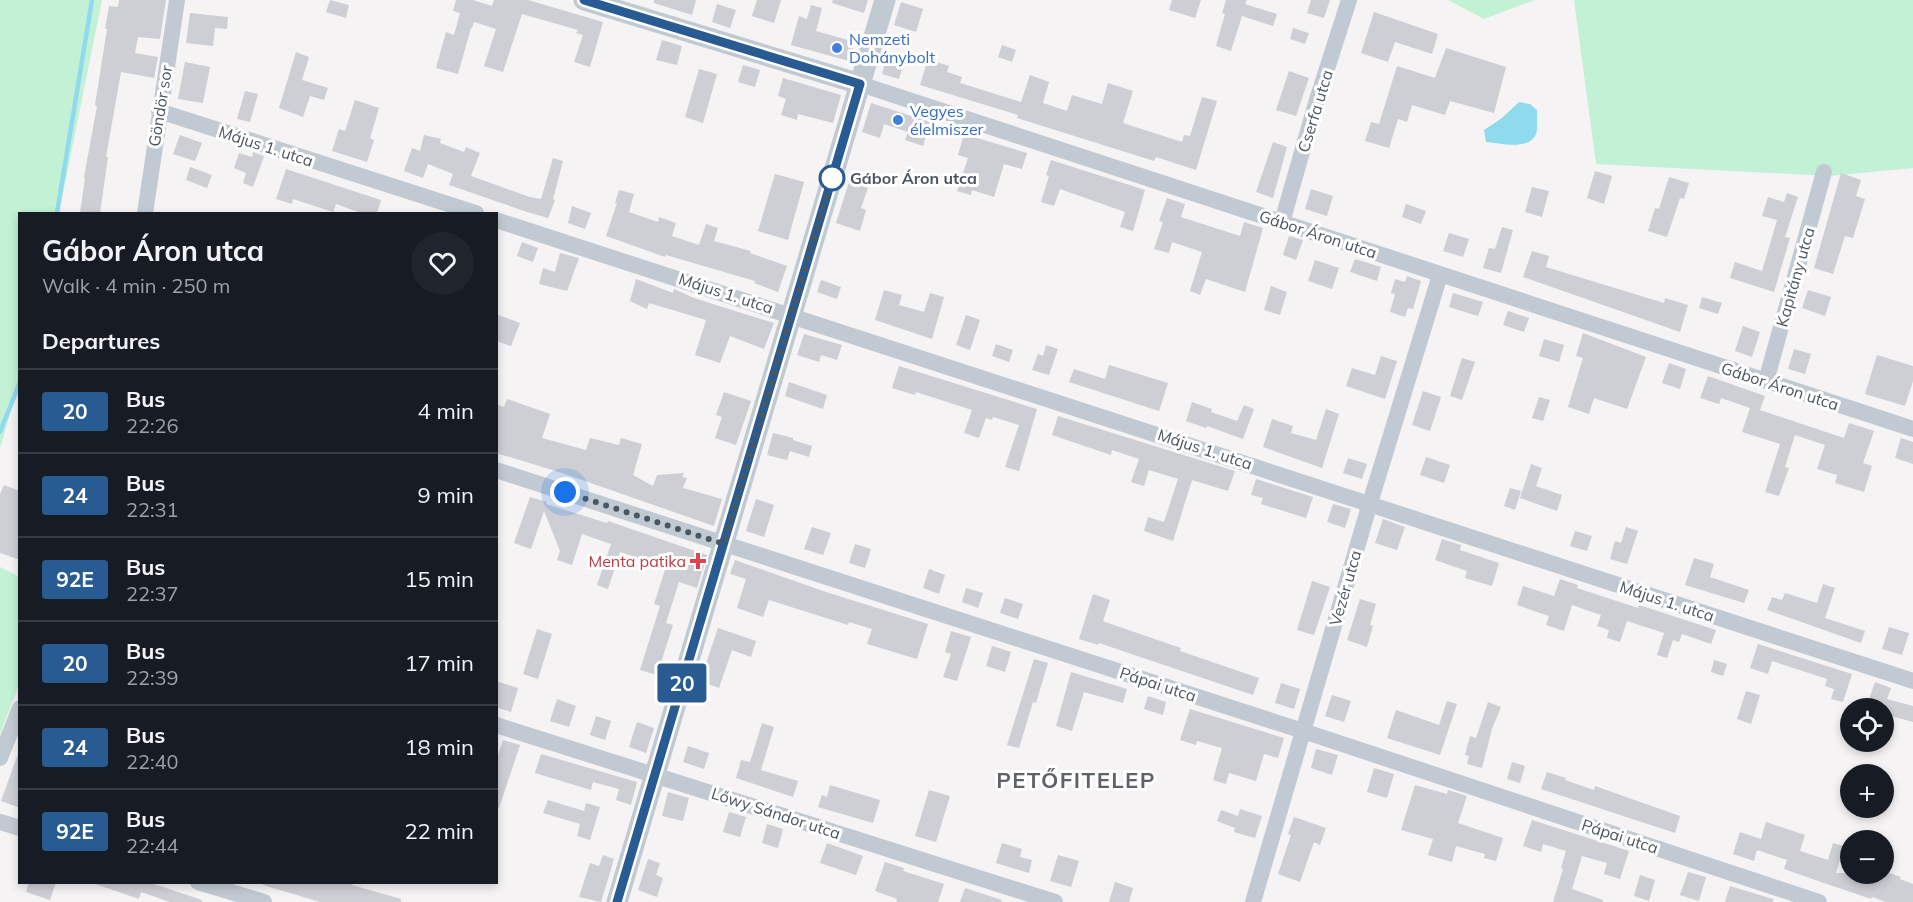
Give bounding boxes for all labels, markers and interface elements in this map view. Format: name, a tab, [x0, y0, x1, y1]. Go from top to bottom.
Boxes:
place label: Nemzeti Dohánybolt	[849, 29, 935, 67]
marker: Nemzeti Dohánybolt	[830, 41, 844, 55]
street label: Göndör sor	[144, 64, 176, 148]
street label: Cserfa utca	[1293, 67, 1337, 155]
place label: Vegyes élelmiszer	[910, 101, 984, 139]
marker: Vegyes élelmiszer	[891, 113, 905, 127]
street label: Május 1. utca	[216, 121, 316, 171]
marker: Gábor Áron utca	[819, 165, 845, 191]
place label: Gábor Áron utca	[850, 168, 977, 188]
street label: Gábor Áron utca	[1257, 206, 1379, 262]
street label: Kapitány utca	[1771, 225, 1819, 329]
button: heart	[411, 232, 474, 295]
text: Gábor Áron utca	[42, 233, 264, 268]
street label: Május 1. utca	[676, 268, 776, 318]
text: Walk · 4 min · 250 m	[42, 273, 230, 298]
text: Departures	[42, 327, 160, 355]
street label: Gábor Áron utca	[1719, 358, 1841, 414]
text: Bus	[126, 385, 165, 413]
text: 4 min	[418, 397, 474, 425]
text: 20	[62, 398, 88, 424]
text: 22:26	[126, 413, 179, 438]
street label: Május 1. utca	[1155, 424, 1255, 474]
text: Bus	[126, 469, 165, 497]
your location	[550, 477, 580, 507]
text: 9 min	[418, 481, 474, 509]
text: 24	[62, 482, 88, 508]
text: 22:31	[126, 497, 179, 522]
street label: Vezér utca	[1325, 548, 1365, 628]
place label: Menta patika	[588, 551, 686, 571]
text: Bus	[126, 553, 165, 581]
marker: Menta patika	[691, 554, 705, 568]
text: 15 min	[404, 565, 474, 593]
text: 92E	[56, 566, 94, 592]
street label: Május 1. utca	[1617, 576, 1717, 626]
text: 22:37	[126, 581, 179, 606]
text: Bus	[126, 637, 165, 665]
text: 17 min	[404, 649, 474, 677]
text: 20	[62, 650, 88, 676]
street label: Pápai utca	[1117, 662, 1199, 706]
line badge: 20	[655, 664, 709, 702]
text: 22:39	[126, 665, 179, 690]
text: 20	[669, 670, 695, 696]
map controls	[1840, 698, 1894, 884]
button: locate	[1840, 698, 1894, 752]
text: Bus	[126, 721, 165, 749]
text: 18 min	[404, 733, 474, 761]
text: 24	[62, 734, 88, 760]
text: 22:40	[126, 749, 179, 774]
button: +	[1840, 764, 1894, 818]
district label: PETŐFITELEP	[996, 766, 1156, 794]
street label: Lőwy Sándor utca	[709, 783, 843, 843]
text: Bus	[126, 805, 165, 833]
street label: Pápai utca	[1579, 814, 1661, 858]
text: 22 min	[404, 817, 474, 845]
text: 92E	[56, 818, 94, 844]
button: −	[1840, 830, 1894, 884]
text: 22:44	[126, 833, 179, 858]

